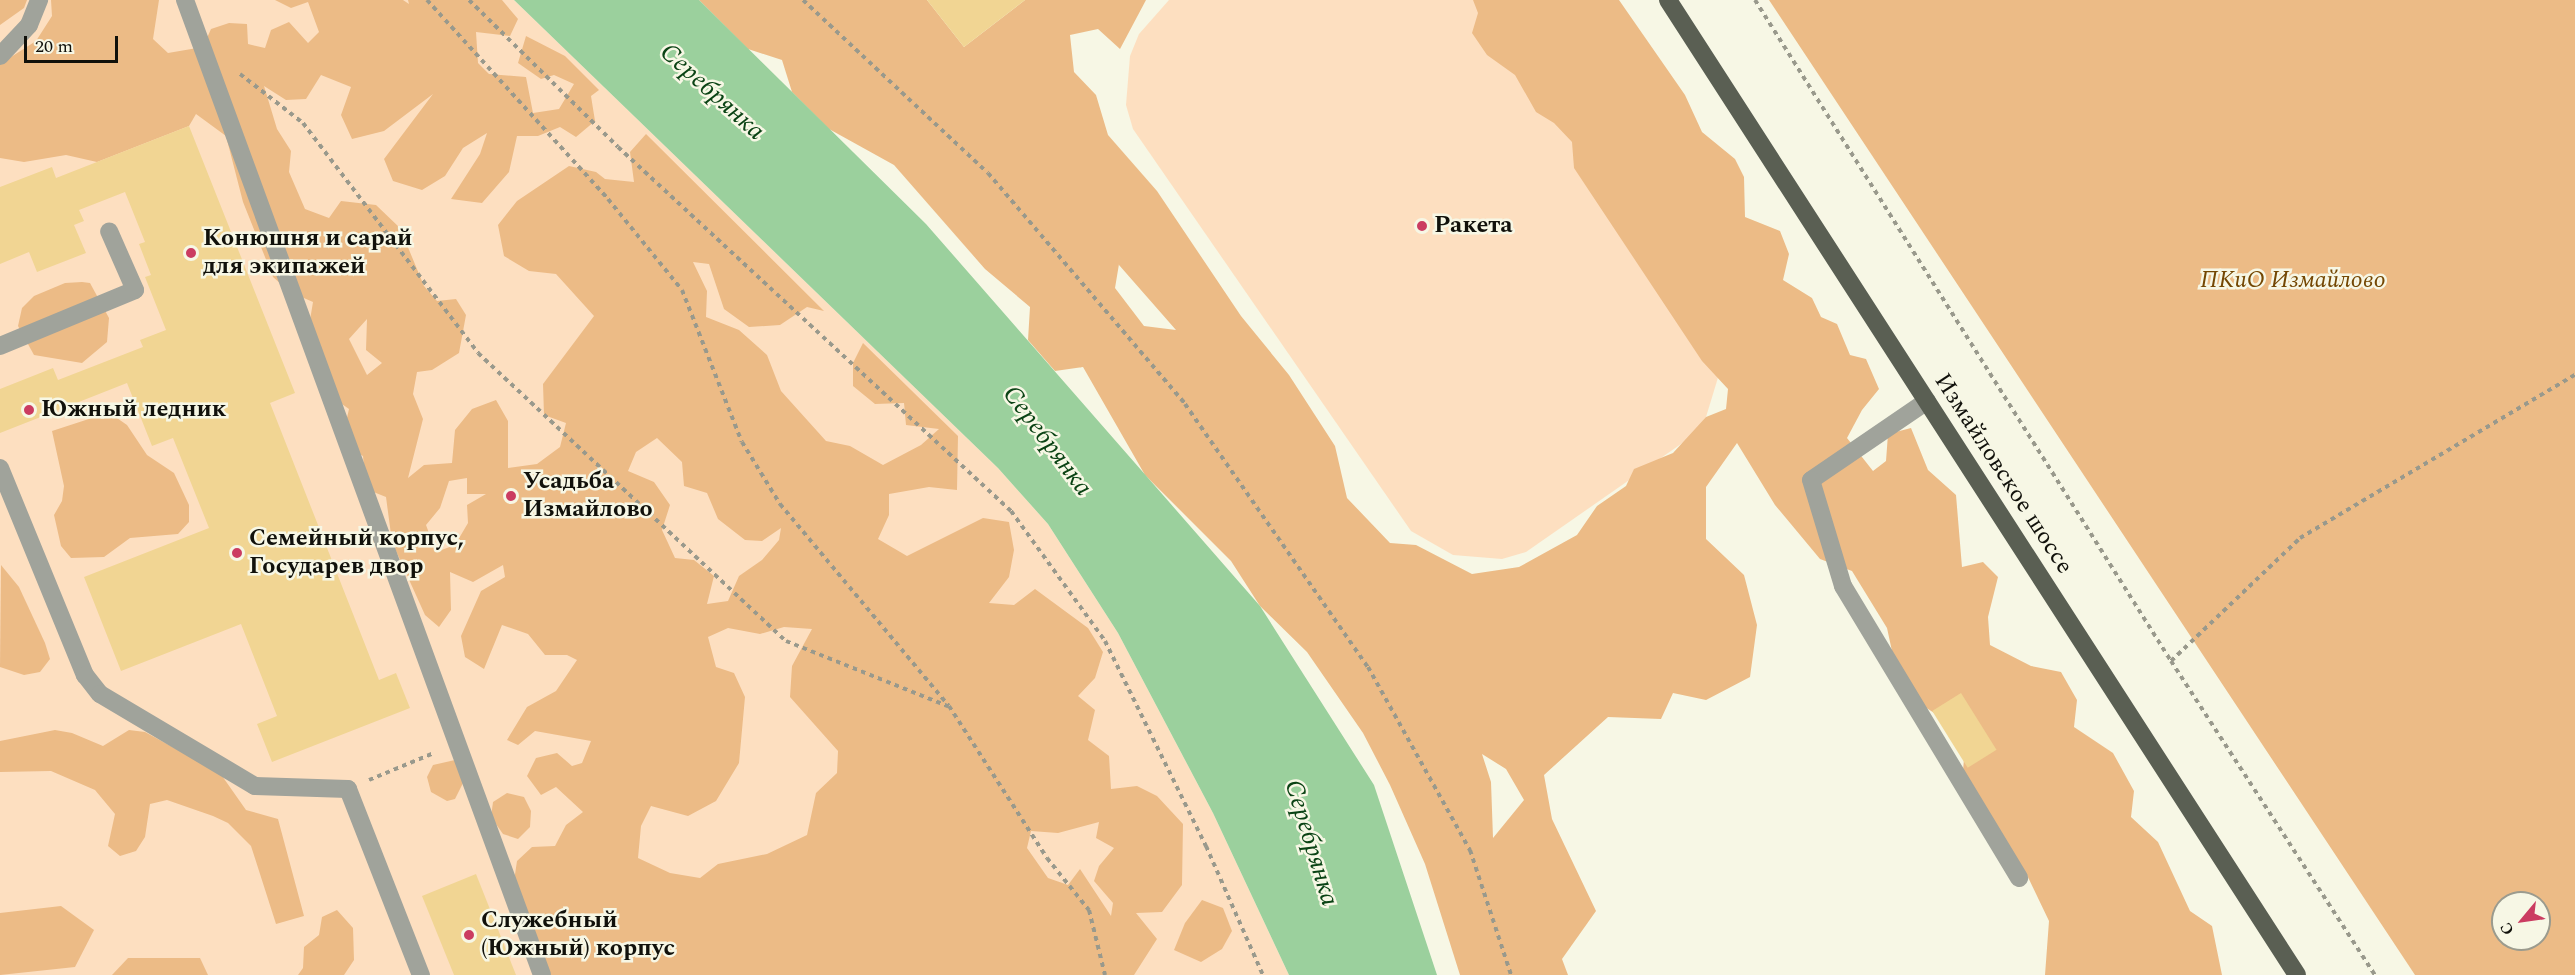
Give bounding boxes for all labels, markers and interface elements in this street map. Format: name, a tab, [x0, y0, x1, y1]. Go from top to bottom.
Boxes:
scale bar	[27, 24, 122, 62]
text: 20 m	[35, 33, 73, 60]
water label: Серебрянка	[653, 37, 771, 147]
place label: Ракета	[1434, 212, 1513, 240]
marker: Ракета	[1415, 219, 1429, 233]
place label: Конюшня и сарай для экипажей	[203, 225, 412, 281]
marker: Конюшня и сарай для экипажей	[184, 246, 198, 260]
park label: ПКиО Измайлово	[2200, 267, 2386, 295]
street label: Измайловское шоссе	[1927, 368, 2079, 580]
water label: Серебрянка	[995, 380, 1099, 502]
place label: Южный ледник	[41, 396, 226, 424]
marker: Южный ледник	[22, 403, 36, 417]
place label: Усадьба Измайлово	[523, 468, 653, 524]
marker: Усадьба Измайлово	[504, 489, 518, 503]
place label: Семейный корпус, Государев двор	[249, 525, 464, 581]
marker: Семейный корпус, Государев двор	[230, 546, 244, 560]
water label: Серебрянка	[1277, 776, 1345, 910]
north arrow	[2491, 891, 2551, 951]
place label: Служебный (Южный) корпус	[481, 907, 675, 963]
text: С	[2494, 918, 2520, 940]
marker: Служебный (Южный) корпус	[462, 928, 476, 942]

